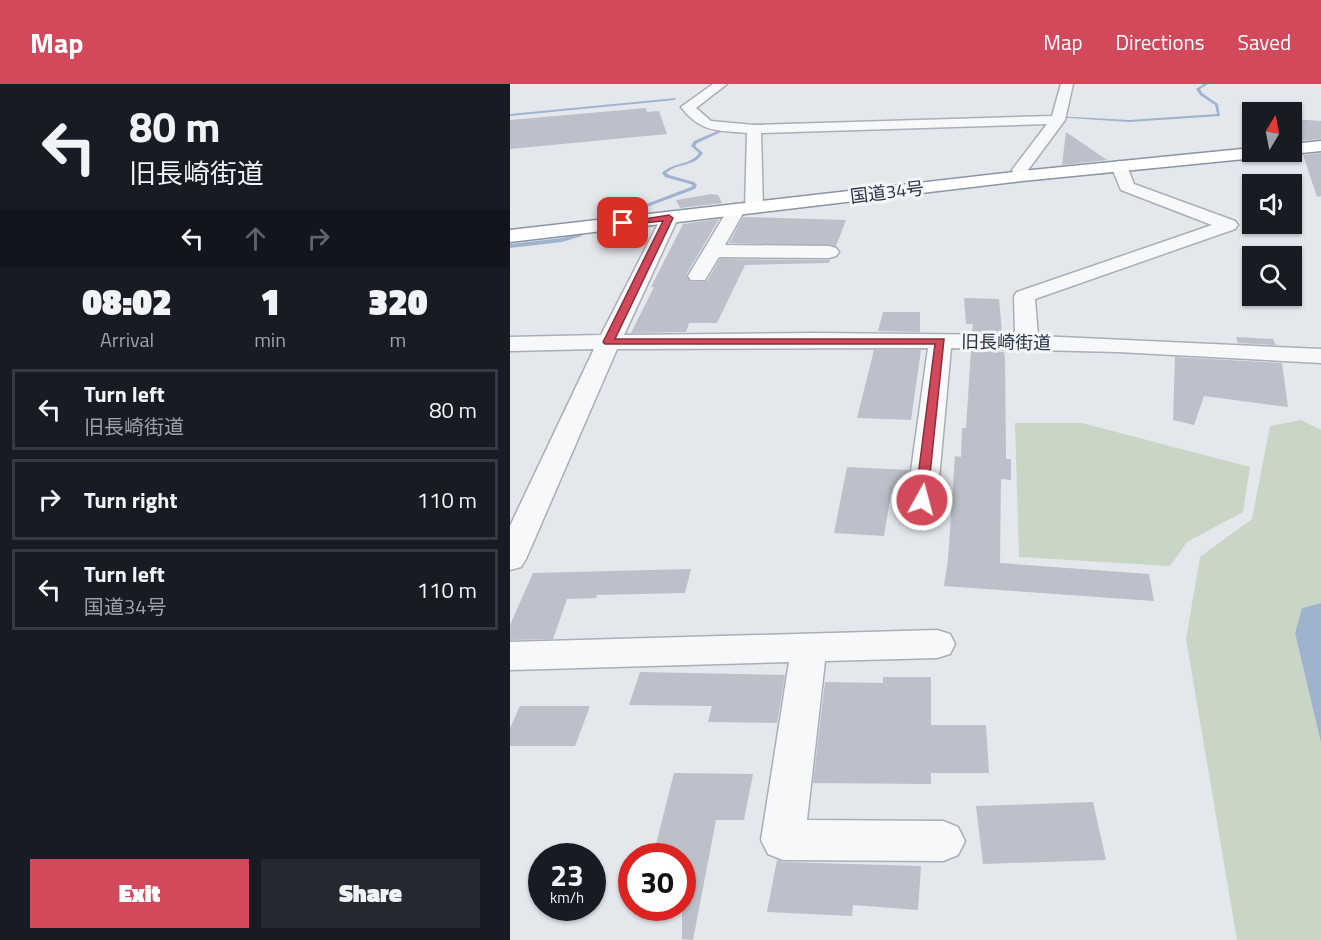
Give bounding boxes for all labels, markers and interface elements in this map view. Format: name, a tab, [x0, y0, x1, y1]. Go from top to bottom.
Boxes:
text: Map	[30, 21, 84, 64]
text: Map	[1043, 26, 1083, 58]
text: Directions	[1116, 26, 1205, 58]
text: Saved	[1238, 26, 1291, 58]
text: 80 m	[129, 94, 221, 158]
north arrow	[1242, 102, 1302, 162]
map controls	[1242, 102, 1302, 306]
icon: left	[30, 108, 108, 186]
text: 旧長崎街道	[129, 152, 264, 193]
street label: 国道34号	[849, 174, 925, 210]
button: sound	[1242, 174, 1302, 234]
pin	[597, 197, 648, 248]
icon: arrive	[606, 206, 639, 239]
icon: left	[176, 222, 209, 255]
icon: ahead	[239, 222, 272, 255]
icon: right	[302, 222, 335, 255]
button: search	[1242, 246, 1302, 306]
text: 08:02	[82, 274, 172, 329]
text: 1	[260, 274, 280, 329]
text: 320	[368, 274, 428, 329]
text: Arrival	[100, 324, 154, 355]
text: min	[254, 324, 286, 355]
text: m	[390, 324, 406, 355]
street label: 旧長崎街道	[961, 328, 1051, 356]
text: Turn left	[84, 377, 165, 411]
icon: left	[33, 393, 66, 426]
text: 80 m	[429, 393, 477, 427]
text: 旧長崎街道	[84, 411, 184, 442]
position arrow	[890, 468, 954, 532]
icon: right	[33, 483, 66, 516]
text: Turn right	[84, 483, 178, 517]
text: 110 m	[417, 483, 477, 517]
text: Turn left	[84, 557, 165, 591]
icon: left	[33, 573, 66, 606]
text: 110 m	[417, 573, 477, 607]
text: 国道34号	[84, 591, 166, 622]
speed limit sign: 30	[618, 843, 696, 921]
text: 23	[550, 852, 584, 898]
button: Exit	[30, 859, 249, 928]
button: Share	[261, 859, 480, 928]
text: km/h	[550, 886, 584, 909]

